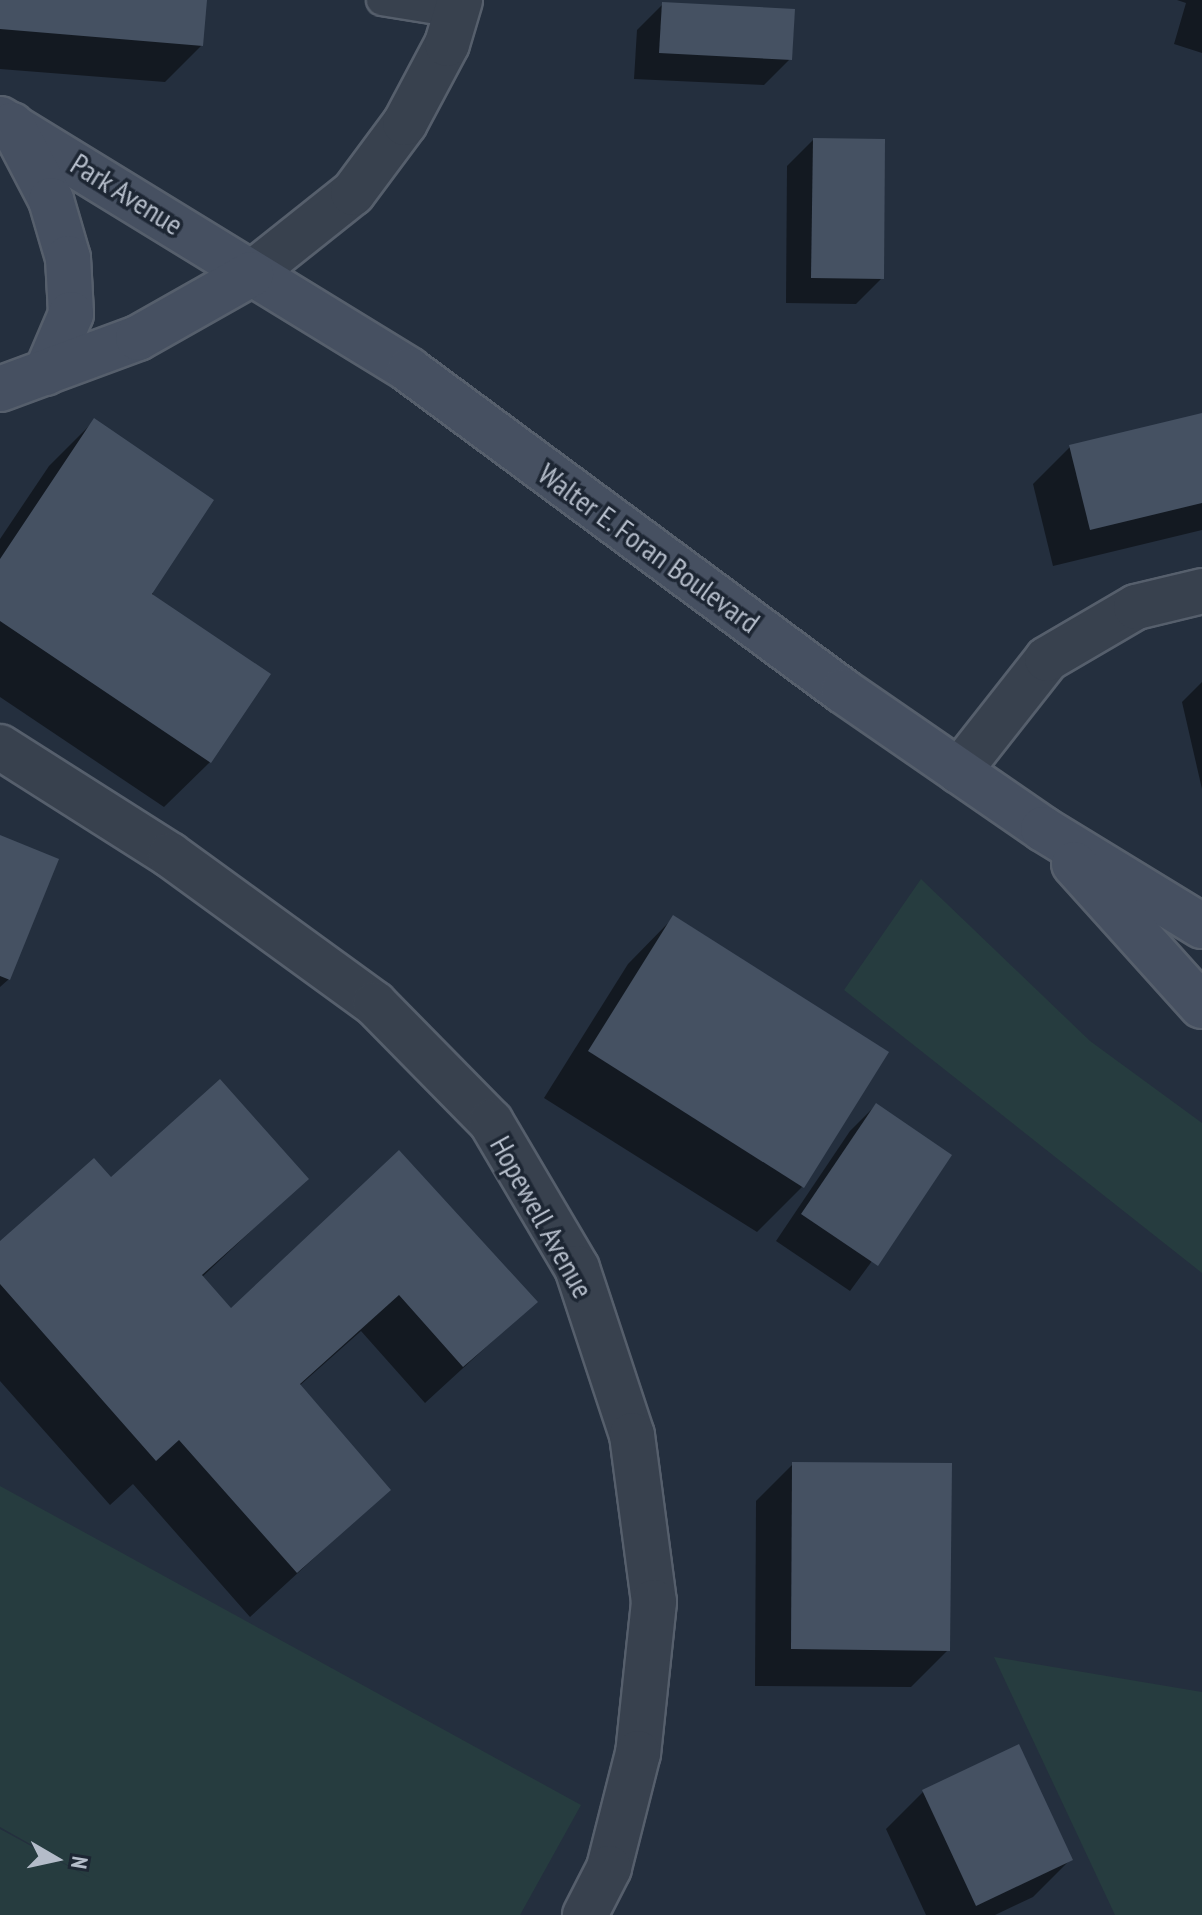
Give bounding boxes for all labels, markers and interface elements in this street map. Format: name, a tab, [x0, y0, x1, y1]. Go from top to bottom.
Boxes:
street label: Park Avenue	[64, 145, 190, 243]
street label: Walter E. Foran Boulevard	[531, 455, 767, 641]
street label: Hopewell Avenue	[483, 1129, 601, 1305]
north arrow	[16, 1819, 96, 1899]
text: N	[65, 1855, 94, 1871]

